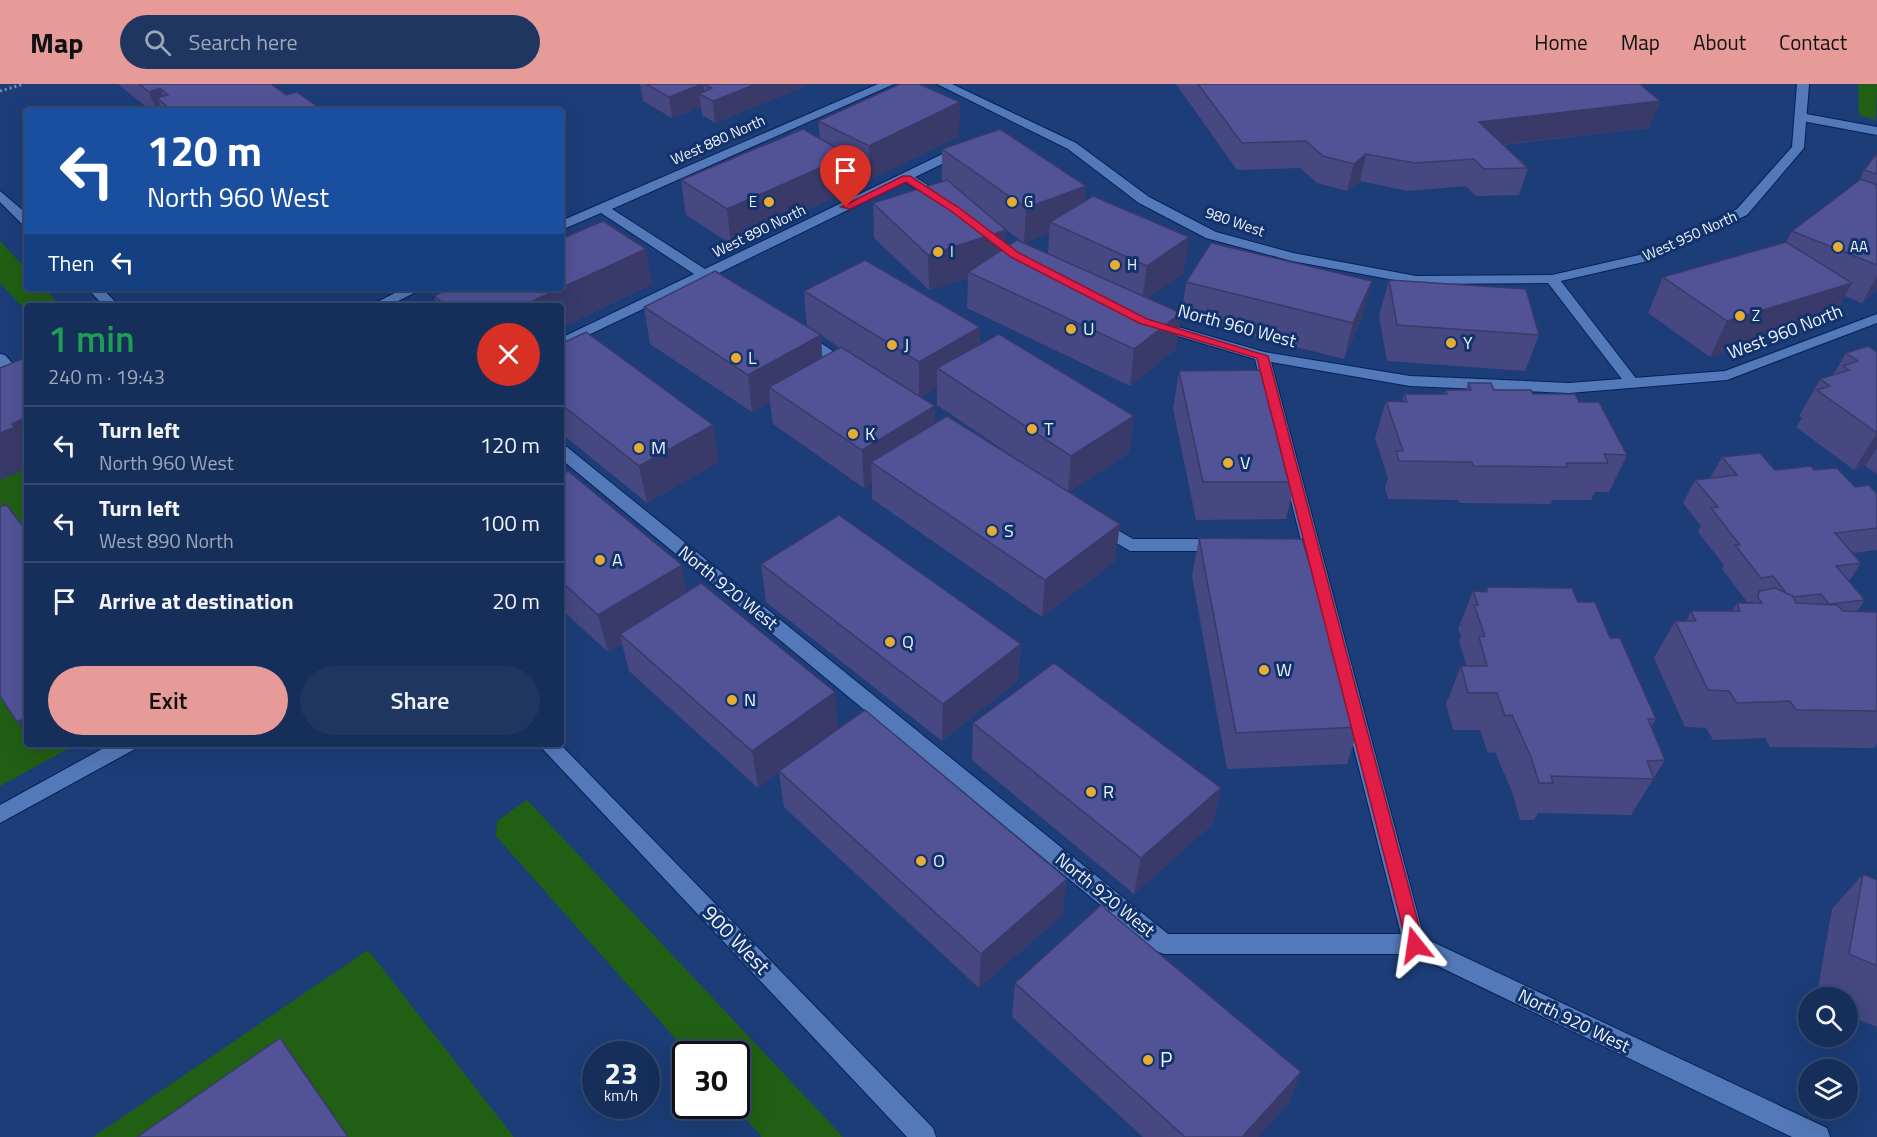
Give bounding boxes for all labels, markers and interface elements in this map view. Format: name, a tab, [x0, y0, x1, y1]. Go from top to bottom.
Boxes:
search box	[120, 15, 540, 69]
text: Map	[30, 21, 84, 64]
text: Search here	[189, 25, 298, 59]
icon: search	[141, 26, 174, 59]
text: Home	[1534, 26, 1588, 58]
text: Map	[1621, 26, 1660, 58]
text: About	[1693, 26, 1746, 58]
text: Contact	[1779, 26, 1847, 58]
street label: West 880 North	[667, 108, 769, 171]
text: 120 m	[147, 118, 262, 182]
icon: left	[48, 132, 126, 210]
pin	[820, 145, 871, 207]
icon: arrive	[829, 154, 862, 187]
text: North 960 West	[147, 176, 329, 217]
place label: E	[749, 190, 757, 213]
place label: G	[1024, 190, 1033, 213]
marker: E	[762, 195, 776, 209]
marker: G	[1005, 195, 1019, 209]
street label: West 890 North	[708, 198, 809, 263]
street label: 980 West	[1202, 201, 1269, 243]
street label: West 950 North	[1639, 204, 1741, 267]
place label: AA	[1850, 235, 1868, 258]
place label: I	[950, 240, 954, 263]
marker: AA	[1831, 240, 1845, 254]
marker: I	[931, 245, 945, 259]
text: Then	[48, 246, 94, 280]
icon: left	[106, 246, 139, 279]
place label: H	[1127, 253, 1137, 276]
marker: H	[1108, 258, 1122, 272]
street label: North 960 West	[1175, 297, 1300, 354]
street label: West 960 North	[1723, 297, 1846, 366]
place label: Z	[1752, 304, 1760, 327]
marker: Z	[1733, 309, 1747, 323]
text: 1 min	[48, 311, 135, 366]
place label: U	[1083, 315, 1095, 342]
marker: U	[1064, 322, 1078, 336]
button: close	[477, 323, 540, 386]
place label: Y	[1463, 329, 1473, 356]
place label: J	[904, 331, 909, 358]
marker: Y	[1444, 336, 1458, 350]
marker: J	[885, 338, 899, 352]
place label: L	[748, 344, 757, 371]
marker: L	[729, 351, 743, 365]
text: 240 m · 19:43	[48, 361, 165, 392]
text: Turn left	[99, 413, 180, 447]
place label: T	[1044, 415, 1054, 442]
place label: K	[865, 420, 875, 447]
marker: T	[1025, 422, 1039, 436]
marker: K	[846, 427, 860, 441]
text: 120 m	[480, 428, 540, 462]
icon: left	[48, 429, 81, 462]
place label: M	[651, 434, 666, 461]
marker: M	[632, 441, 646, 455]
text: North 960 West	[99, 447, 234, 478]
place label: V	[1240, 449, 1251, 476]
marker: V	[1221, 456, 1235, 470]
text: Turn left	[99, 491, 180, 525]
text: 100 m	[480, 506, 540, 540]
icon: left	[48, 507, 81, 540]
place label: S	[1004, 517, 1014, 544]
marker: S	[985, 524, 999, 538]
text: West 890 North	[99, 525, 234, 556]
street label: North 920 West	[673, 539, 784, 637]
place label: A	[612, 546, 623, 573]
marker: A	[593, 553, 607, 567]
text: Arrive at destination	[99, 584, 294, 618]
text: 20 m	[492, 584, 540, 618]
icon: arrive	[48, 585, 81, 618]
place label: Q	[902, 628, 914, 655]
marker: Q	[883, 635, 897, 649]
place label: W	[1276, 656, 1292, 683]
marker: W	[1257, 663, 1271, 677]
button: Exit	[48, 666, 288, 735]
button: Share	[300, 666, 540, 735]
place label: N	[744, 686, 756, 713]
marker: N	[725, 693, 739, 707]
place label: R	[1103, 778, 1114, 805]
marker: R	[1084, 785, 1098, 799]
street label: North 920 West	[1050, 846, 1161, 944]
place label: O	[933, 847, 945, 874]
marker: O	[914, 854, 928, 868]
street label: 900 West	[695, 897, 778, 982]
position arrow	[1383, 913, 1447, 977]
street label: North 920 West	[1514, 982, 1635, 1060]
map controls	[1798, 987, 1858, 1119]
button: search	[1798, 987, 1858, 1047]
speed limit sign: 30	[672, 1041, 750, 1119]
place label: P	[1160, 1043, 1172, 1075]
text: 23	[604, 1050, 638, 1096]
marker: P	[1141, 1053, 1155, 1067]
button: layers	[1798, 1059, 1858, 1119]
text: km/h	[604, 1084, 638, 1107]

